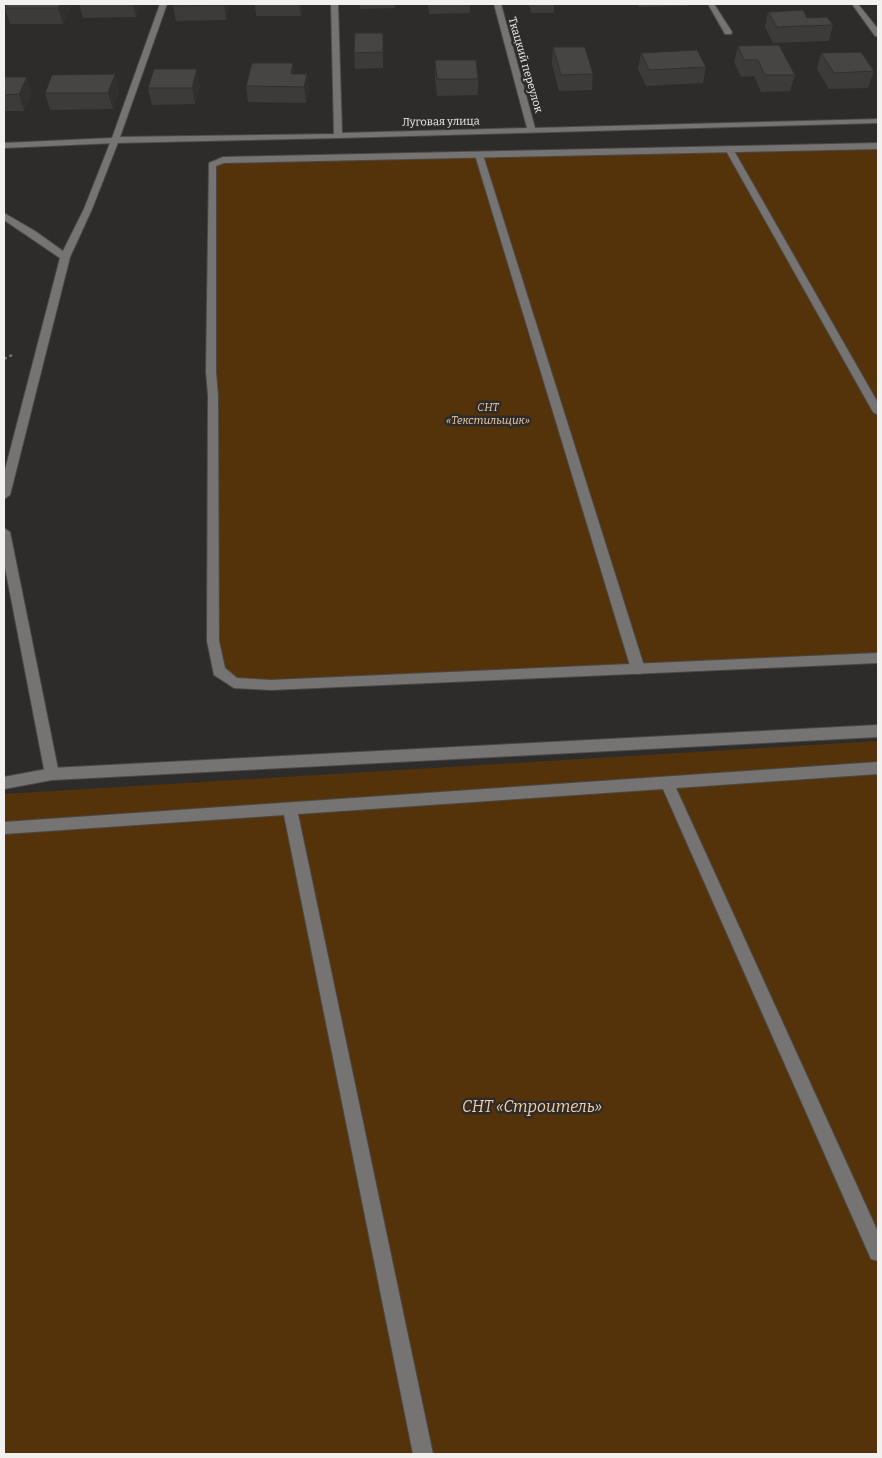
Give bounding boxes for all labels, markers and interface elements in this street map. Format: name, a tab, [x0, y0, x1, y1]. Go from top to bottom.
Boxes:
street label: Ткацкий переулок	[505, 16, 545, 114]
street label: Луговая улица	[402, 115, 480, 129]
park label: СНТ «Текстильщик»	[446, 401, 530, 427]
park label: СНТ «Строитель»	[462, 1098, 602, 1118]

